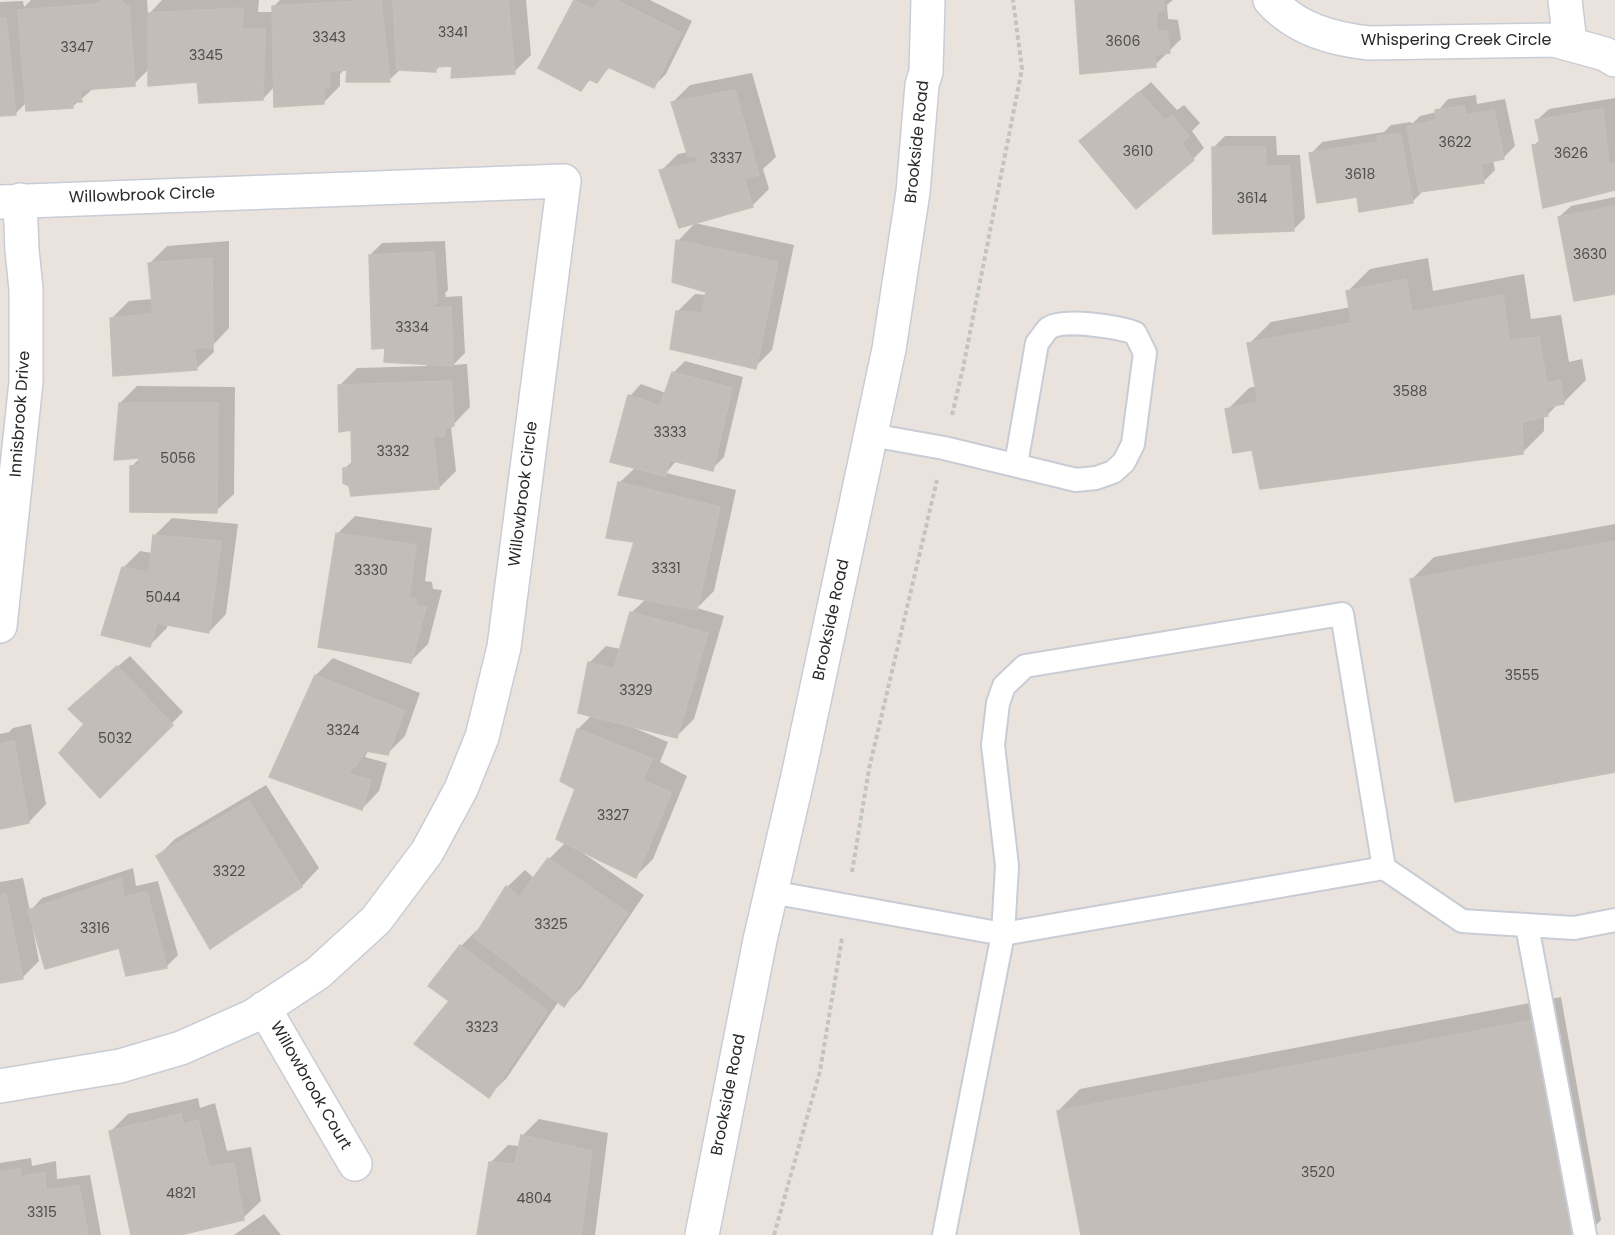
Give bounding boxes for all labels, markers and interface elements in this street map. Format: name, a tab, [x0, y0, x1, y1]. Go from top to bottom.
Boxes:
house number: 3341	[438, 25, 468, 41]
house number: 3343	[312, 30, 346, 46]
street label: Whispering Creek Circle	[1361, 31, 1551, 51]
house number: 3606	[1106, 34, 1140, 50]
house number: 3347	[61, 40, 93, 56]
house number: 3345	[189, 48, 223, 64]
street label: Brookside Road	[902, 80, 934, 204]
house number: 3622	[1438, 135, 1472, 151]
house number: 3610	[1123, 144, 1153, 160]
house number: 3626	[1554, 146, 1588, 162]
house number: 3337	[710, 151, 742, 167]
house number: 3618	[1345, 167, 1375, 183]
street label: Willowbrook Circle	[69, 184, 215, 208]
house number: 3614	[1237, 191, 1267, 207]
house number: 3630	[1573, 247, 1607, 263]
house number: 3334	[395, 320, 429, 336]
street label: Innisbrook Drive	[7, 350, 35, 478]
house number: 3588	[1393, 384, 1427, 400]
street label: Willowbrook Circle	[506, 420, 542, 568]
house number: 3333	[654, 425, 686, 441]
house number: 3332	[377, 444, 409, 460]
house number: 5056	[160, 451, 196, 467]
street label: Brookside Road	[810, 558, 854, 682]
house number: 3331	[651, 561, 681, 577]
house number: 3330	[354, 563, 388, 579]
house number: 5044	[145, 590, 181, 606]
house number: 3555	[1505, 668, 1539, 684]
house number: 3329	[619, 683, 653, 699]
house number: 3324	[326, 723, 360, 739]
house number: 5032	[98, 731, 132, 747]
house number: 3327	[597, 808, 629, 824]
house number: 3322	[213, 864, 245, 880]
house number: 3325	[534, 917, 568, 933]
house number: 3316	[80, 921, 110, 937]
street label: Willowbrook Court	[265, 1018, 355, 1154]
house number: 3323	[466, 1020, 498, 1036]
street label: Brookside Road	[708, 1033, 750, 1157]
house number: 3520	[1301, 1165, 1335, 1181]
house number: 4821	[166, 1186, 196, 1202]
house number: 4804	[516, 1191, 552, 1207]
house number: 3315	[27, 1205, 57, 1221]

